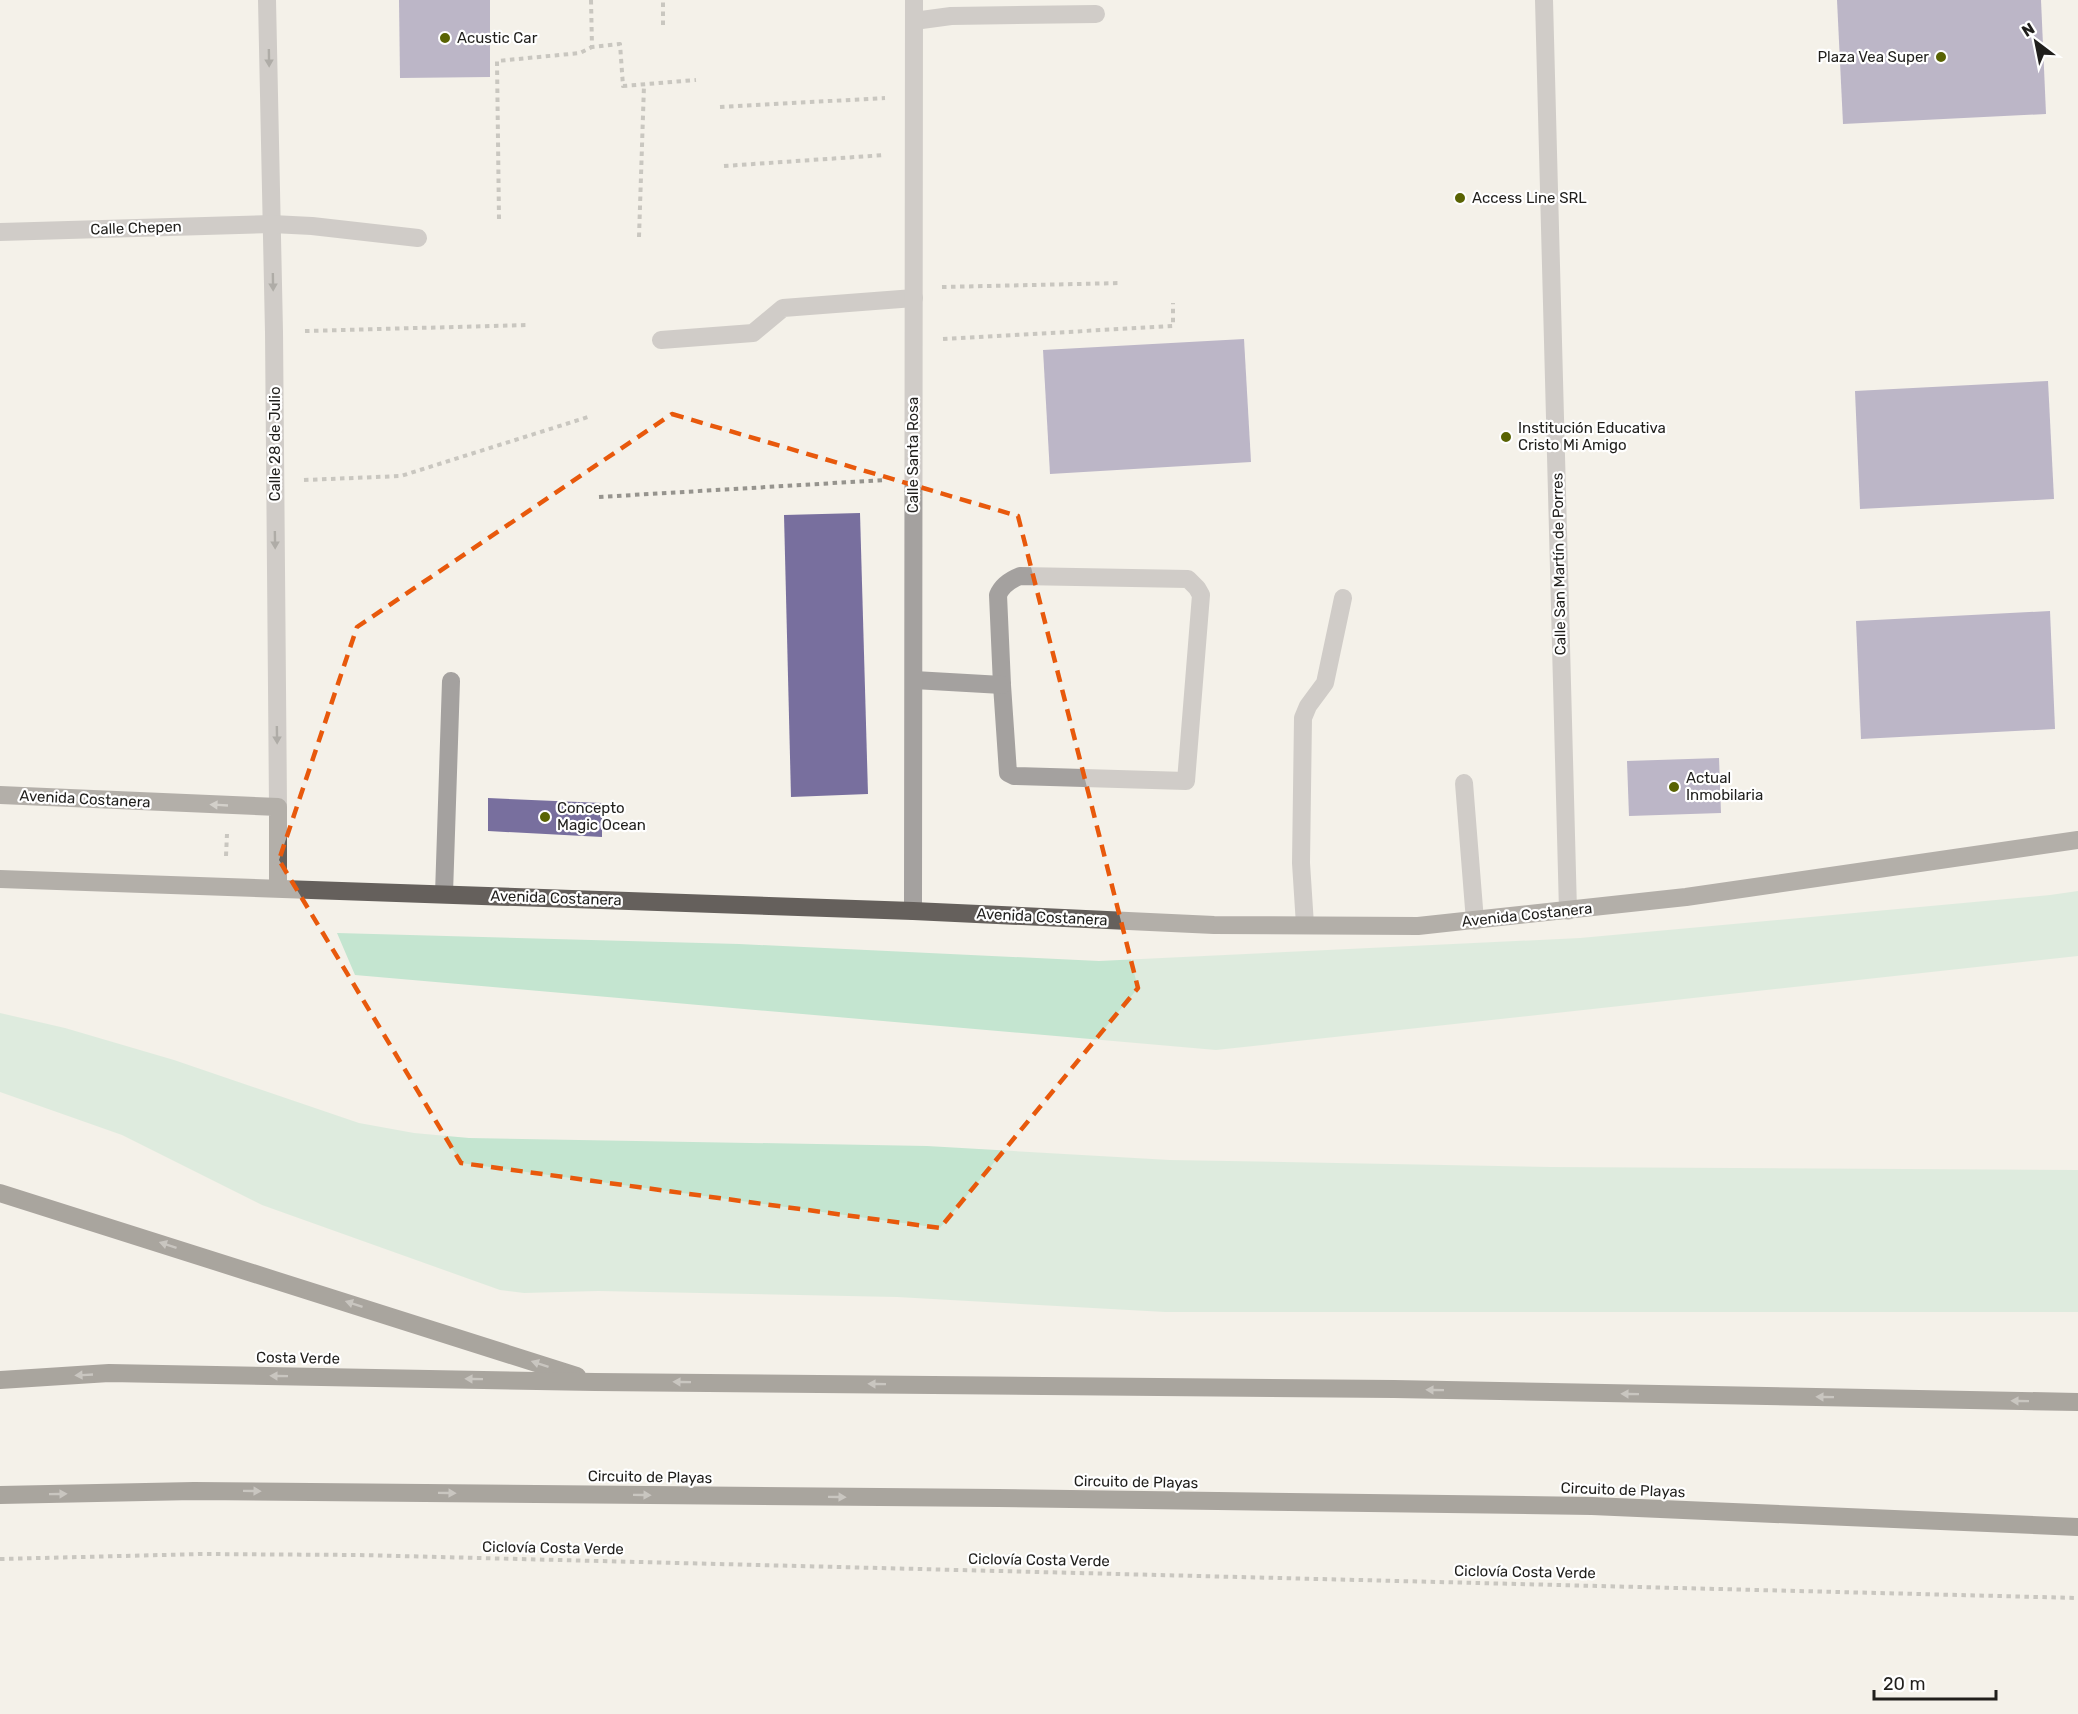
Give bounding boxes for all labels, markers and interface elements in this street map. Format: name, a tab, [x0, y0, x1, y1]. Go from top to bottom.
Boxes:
north arrow	[2006, 12, 2066, 72]
text: N	[2018, 19, 2038, 41]
place label: Acustic Car	[457, 29, 538, 47]
marker: Acustic Car	[438, 31, 452, 45]
place label: Plaza Vea Super	[1817, 48, 1929, 66]
one-way arrow	[264, 49, 273, 68]
marker: Plaza Vea Super	[1934, 50, 1948, 64]
place label: Access Line SRL	[1472, 189, 1587, 207]
marker: Access Line SRL	[1453, 191, 1467, 205]
street label: Calle Chepen	[90, 217, 182, 239]
one-way arrow	[268, 273, 278, 292]
street label: Calle 28 de Julio	[266, 386, 284, 502]
street label: Calle Santa Rosa	[904, 397, 922, 513]
place label: Institución Educativa Cristo Mi Amigo	[1518, 419, 1666, 454]
marker: Institución Educativa Cristo Mi Amigo	[1499, 430, 1513, 444]
street label: Calle San Martín de Porres	[1548, 472, 1570, 655]
one-way arrow	[270, 531, 280, 550]
one-way arrow	[272, 726, 282, 745]
place label: Actual Inmobilaria	[1686, 769, 1763, 804]
marker: Actual Inmobilaria	[1667, 780, 1681, 794]
street label: Avenida Costanera	[19, 787, 151, 811]
place label: Concepto Magic Ocean	[557, 799, 646, 834]
one-way arrow	[210, 800, 229, 809]
marker: Concepto Magic Ocean	[538, 810, 552, 824]
street label: Avenida Costanera	[490, 887, 622, 909]
street label: Avenida Costanera	[1461, 899, 1593, 931]
street label: Avenida Costanera	[976, 905, 1108, 929]
one-way arrow	[159, 1240, 177, 1249]
one-way arrow	[345, 1299, 363, 1308]
street label: Costa Verde	[256, 1348, 340, 1368]
one-way arrow	[531, 1358, 549, 1368]
one-way arrow	[74, 1370, 93, 1379]
one-way arrow	[269, 1371, 288, 1381]
one-way arrow	[464, 1375, 483, 1384]
one-way arrow	[673, 1377, 692, 1387]
one-way arrow	[868, 1379, 887, 1389]
one-way arrow	[1425, 1385, 1444, 1395]
one-way arrow	[1620, 1389, 1639, 1399]
one-way arrow	[1815, 1392, 1834, 1402]
one-way arrow	[2010, 1396, 2029, 1406]
street label: Circuito de Playas	[588, 1467, 713, 1487]
street label: Circuito de Playas	[1074, 1472, 1199, 1492]
street label: Circuito de Playas	[1560, 1479, 1686, 1501]
one-way arrow	[243, 1487, 262, 1496]
one-way arrow	[438, 1488, 457, 1498]
one-way arrow	[49, 1489, 68, 1499]
one-way arrow	[633, 1490, 652, 1500]
one-way arrow	[828, 1492, 847, 1502]
street label: Ciclovía Costa Verde	[482, 1538, 624, 1558]
street label: Ciclovía Costa Verde	[968, 1550, 1110, 1570]
street label: Ciclovía Costa Verde	[1454, 1562, 1596, 1582]
scale bar	[1874, 1663, 1996, 1701]
text: 20 m	[1883, 1673, 1925, 1695]

